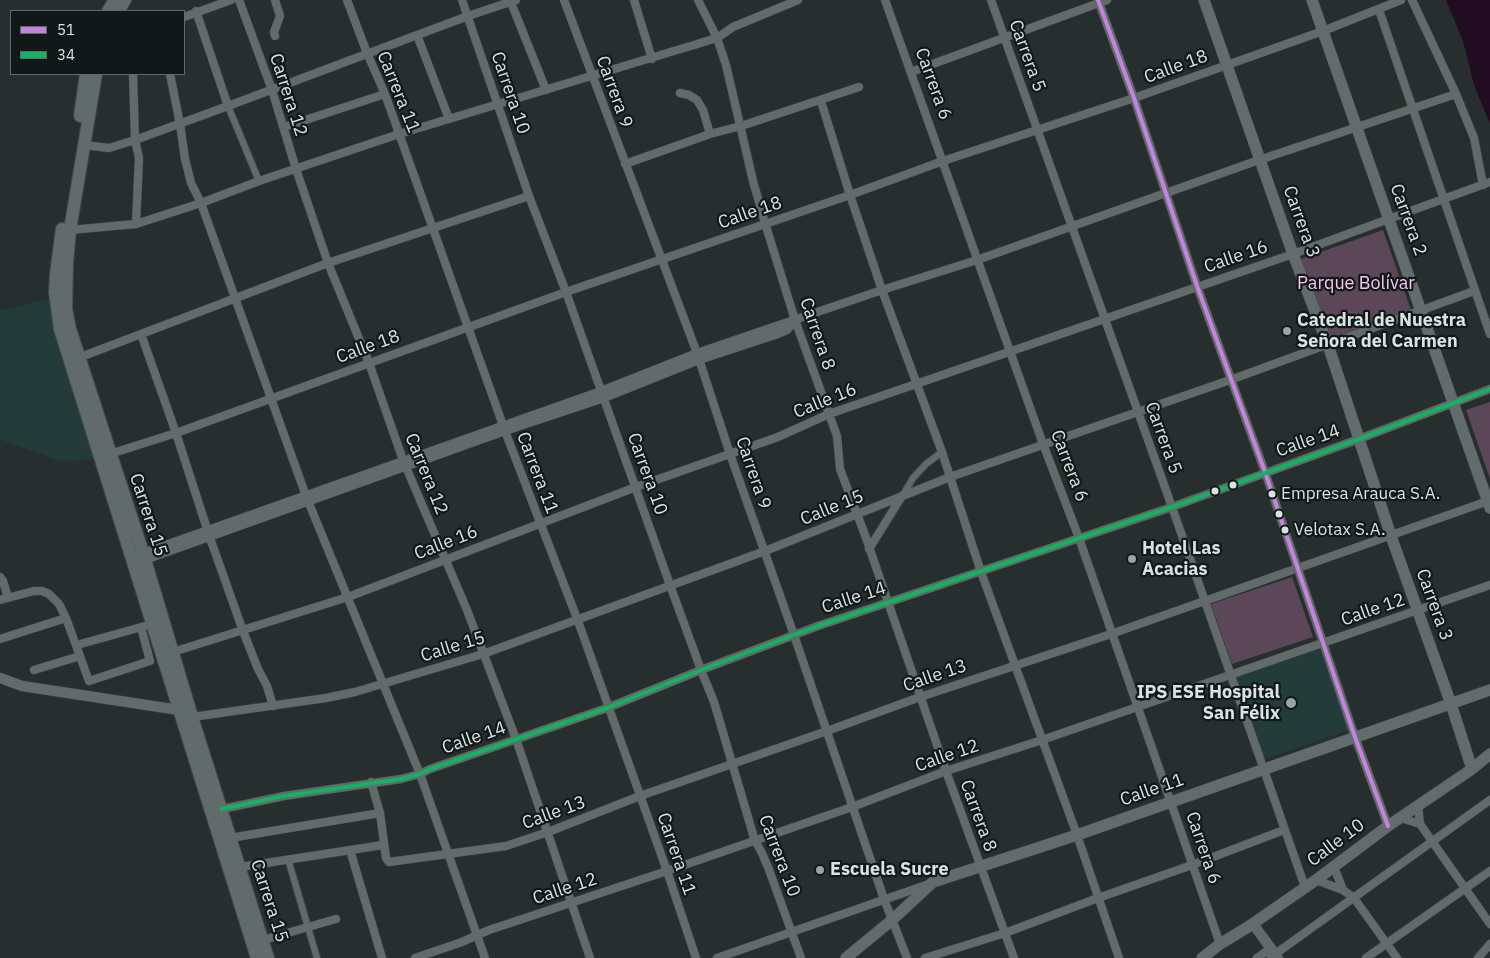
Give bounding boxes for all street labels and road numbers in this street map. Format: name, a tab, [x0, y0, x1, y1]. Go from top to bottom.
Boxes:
street label: Carrera 5	[1004, 17, 1050, 95]
street label: Carrera 6	[910, 45, 956, 123]
street label: Calle 18	[1141, 46, 1211, 88]
street label: Carrera 11	[372, 48, 424, 136]
street label: Carrera 10	[486, 49, 534, 137]
street label: Carrera 12	[264, 51, 312, 139]
street label: Carrera 9	[591, 53, 637, 131]
street label: Carrera 2	[1385, 181, 1431, 259]
street label: Carrera 3	[1278, 183, 1324, 261]
street label: Calle 18	[715, 192, 785, 234]
street label: Calle 16	[1201, 236, 1271, 278]
street label: Carrera 8	[795, 295, 839, 373]
street label: Calle 18	[333, 326, 403, 368]
street label: Calle 16	[790, 379, 860, 423]
street label: Carrera 5	[1140, 399, 1186, 477]
street label: Calle 14	[1273, 420, 1343, 462]
street label: Carrera 6	[1045, 427, 1093, 505]
street label: Carrera 11	[512, 429, 562, 517]
street label: Carrera 12	[400, 430, 452, 518]
street label: Carrera 10	[622, 430, 672, 518]
street label: Carrera 9	[731, 434, 775, 512]
street label: Carrera 15	[124, 471, 172, 559]
street label: Calle 15	[797, 486, 867, 530]
street label: Calle 16	[411, 521, 481, 565]
street label: Carrera 3	[1411, 566, 1457, 644]
street label: Calle 14	[819, 577, 889, 619]
street label: Calle 12	[1338, 589, 1408, 631]
street label: Calle 15	[418, 627, 488, 667]
street label: Calle 13	[900, 655, 970, 697]
street label: Calle 14	[439, 717, 509, 759]
street label: Calle 12	[912, 735, 982, 777]
street label: Calle 11	[1117, 769, 1187, 811]
street label: Carrera 8	[955, 777, 1001, 855]
street label: Calle 13	[519, 792, 589, 834]
street label: Carrera 6	[1181, 809, 1225, 887]
street label: Carrera 11	[652, 810, 700, 898]
street label: Carrera 10	[754, 812, 804, 900]
street label: Calle 10	[1303, 814, 1369, 872]
street label: Carrera 15	[245, 857, 293, 945]
street label: Calle 12	[530, 868, 600, 910]

